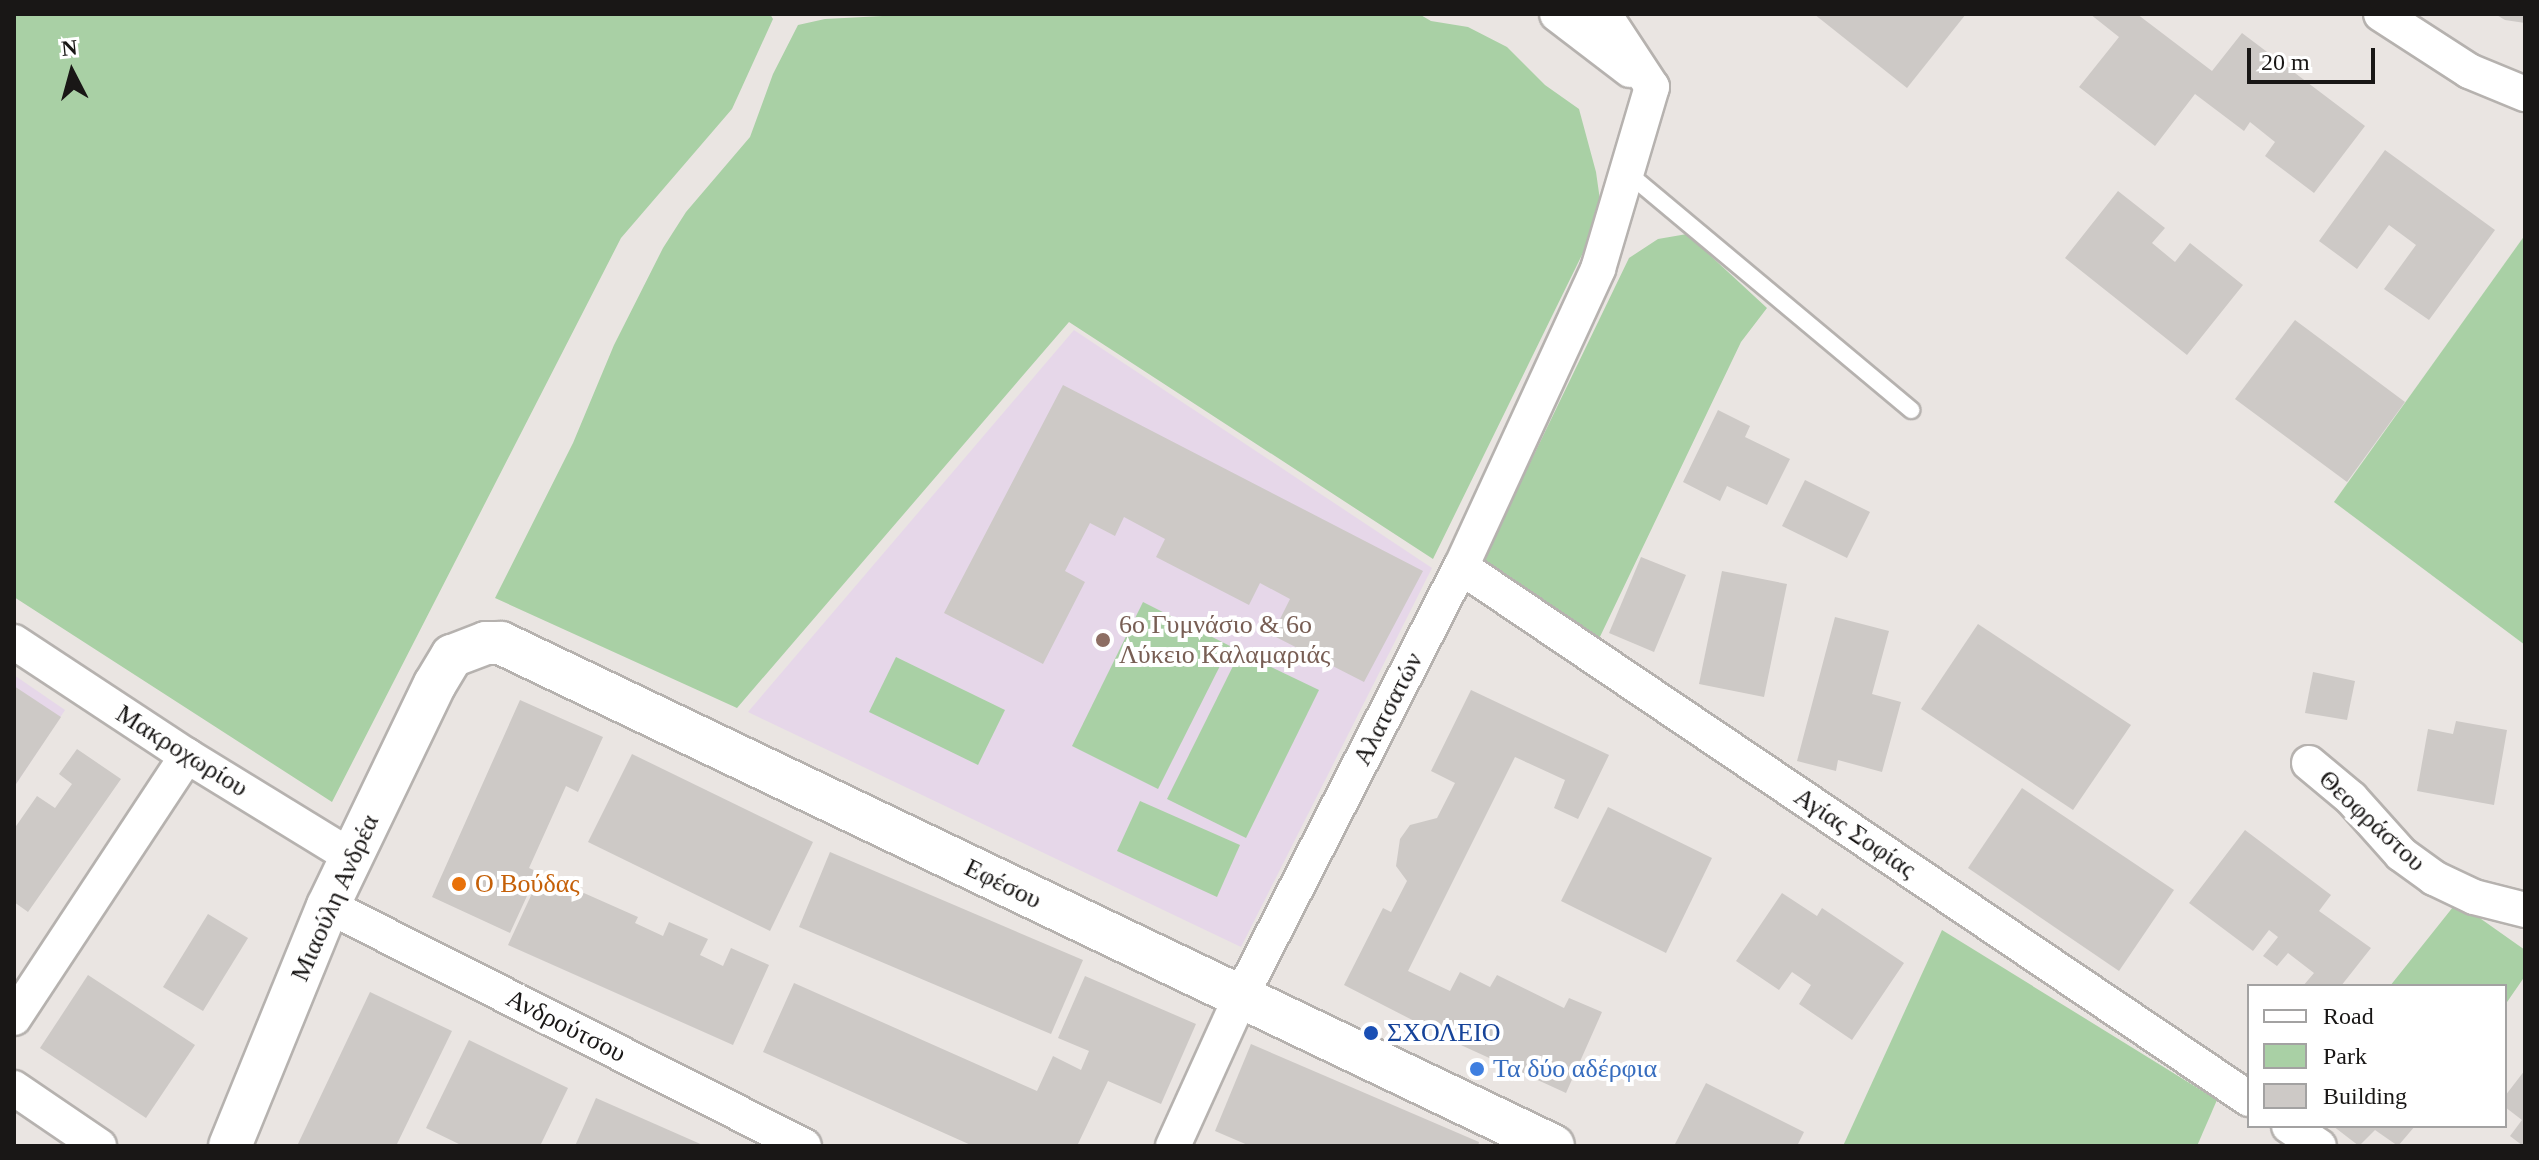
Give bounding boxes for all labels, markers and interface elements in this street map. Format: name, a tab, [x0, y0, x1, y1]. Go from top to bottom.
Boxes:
north arrow	[32, 32, 112, 112]
scale bar	[2251, 32, 2379, 82]
text: N	[60, 34, 79, 61]
text: 20 m	[2261, 49, 2310, 75]
place label: 6ο Γυμνάσιο & 6ο Λύκειο Καλαμαριάς	[1119, 609, 1330, 670]
marker: 6ο Γυμνάσιο & 6ο Λύκειο Καλαμαριάς	[1094, 631, 1112, 649]
street label: Αλατσατών	[1346, 647, 1430, 771]
street label: Μακροχωρίου	[110, 698, 254, 804]
street label: Θεοφράστου	[2312, 764, 2432, 878]
street label: Αγίας Σοφίας	[1788, 781, 1922, 885]
street label: Μιαούλη Ανδρέα	[284, 809, 386, 987]
street label: Εφέσου	[959, 852, 1047, 916]
place label: Ο Βούδας	[475, 868, 580, 900]
marker: Ο Βούδας	[450, 875, 468, 893]
street label: Ανδρούτσου	[501, 983, 631, 1069]
legend	[2247, 984, 2507, 1128]
text: Road	[2323, 1003, 2374, 1029]
place label: ΣΧΟΛΕΙΟ	[1387, 1017, 1501, 1049]
marker: ΣΧΟΛΕΙΟ	[1362, 1024, 1380, 1042]
text: Park	[2323, 1043, 2367, 1069]
place label: Τα δύο αδέρφια	[1493, 1053, 1657, 1085]
marker: Τα δύο αδέρφια	[1468, 1060, 1486, 1078]
text: Building	[2323, 1083, 2407, 1109]

